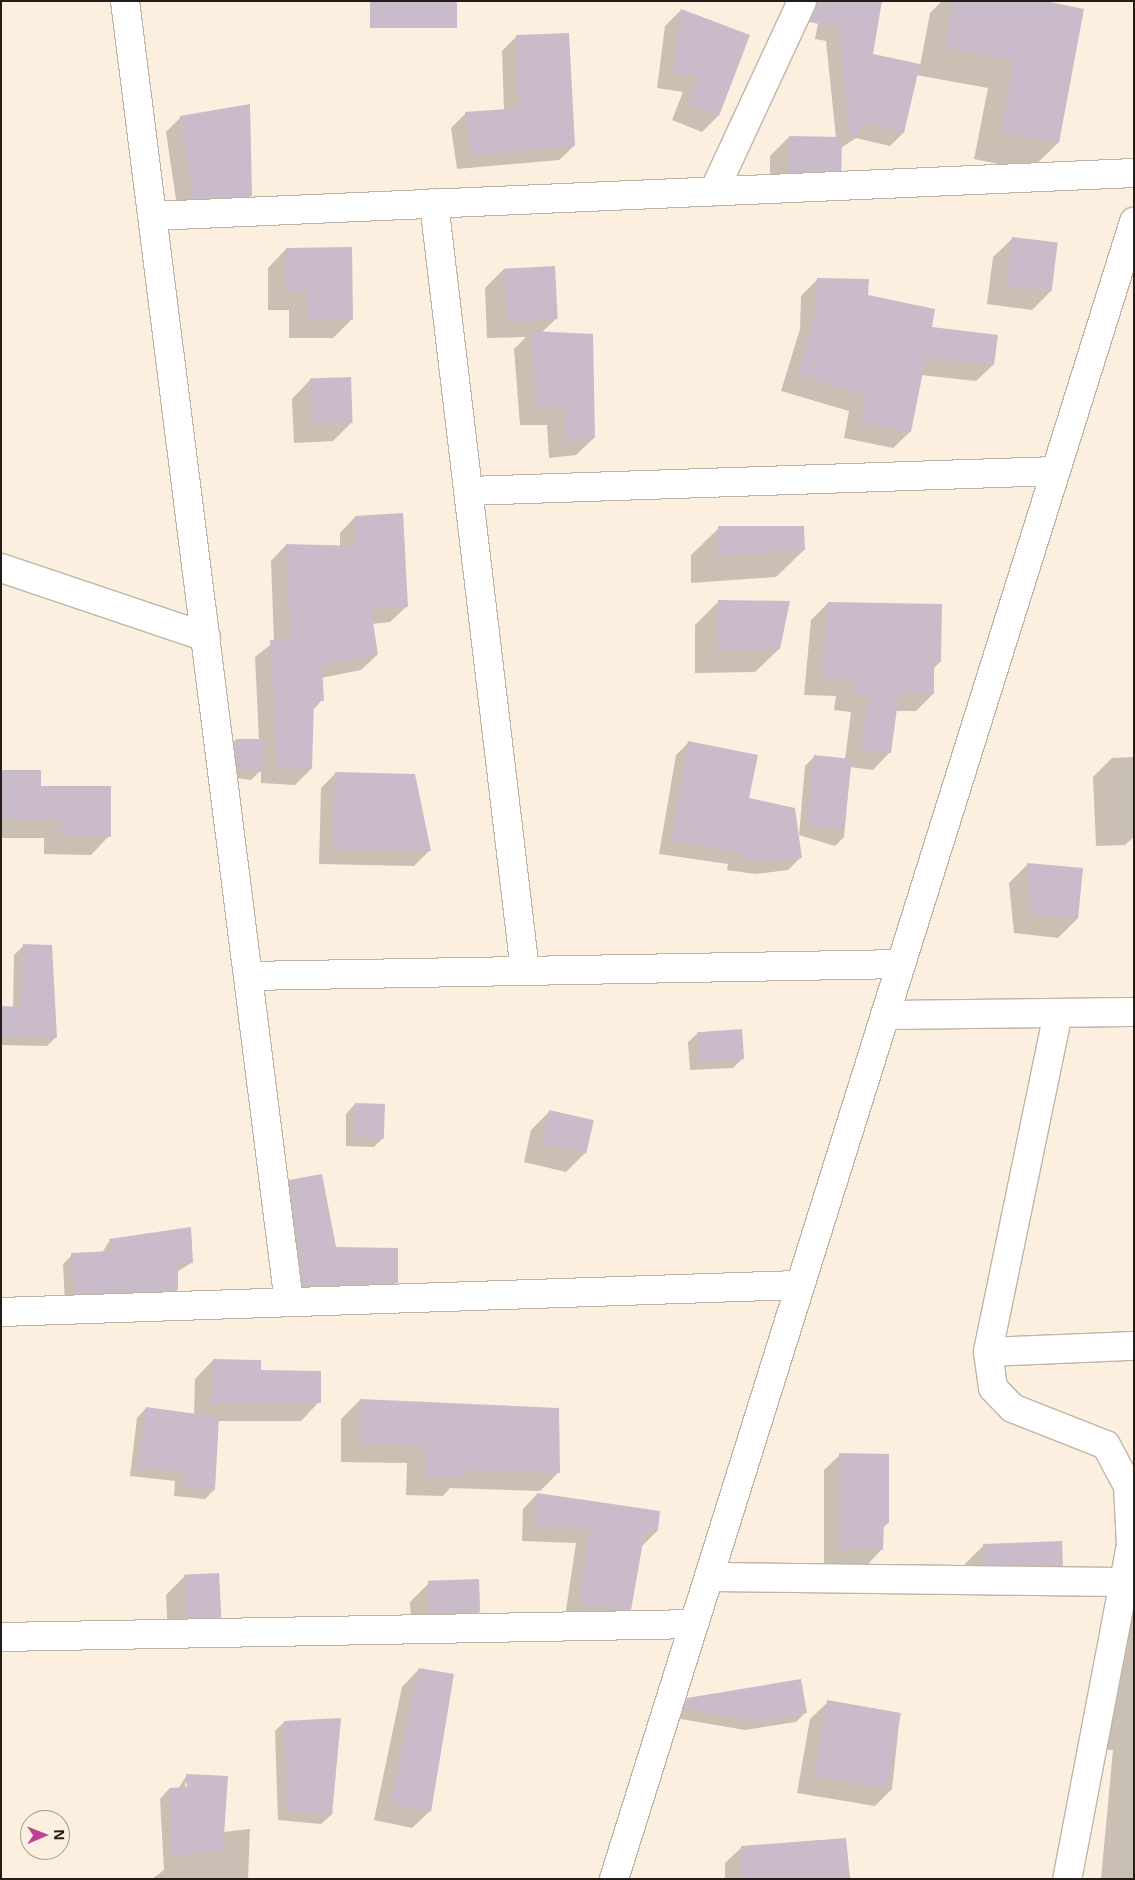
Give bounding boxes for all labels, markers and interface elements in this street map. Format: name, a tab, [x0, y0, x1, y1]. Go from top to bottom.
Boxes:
north arrow	[20, 1810, 70, 1860]
text: N	[50, 1829, 69, 1841]

